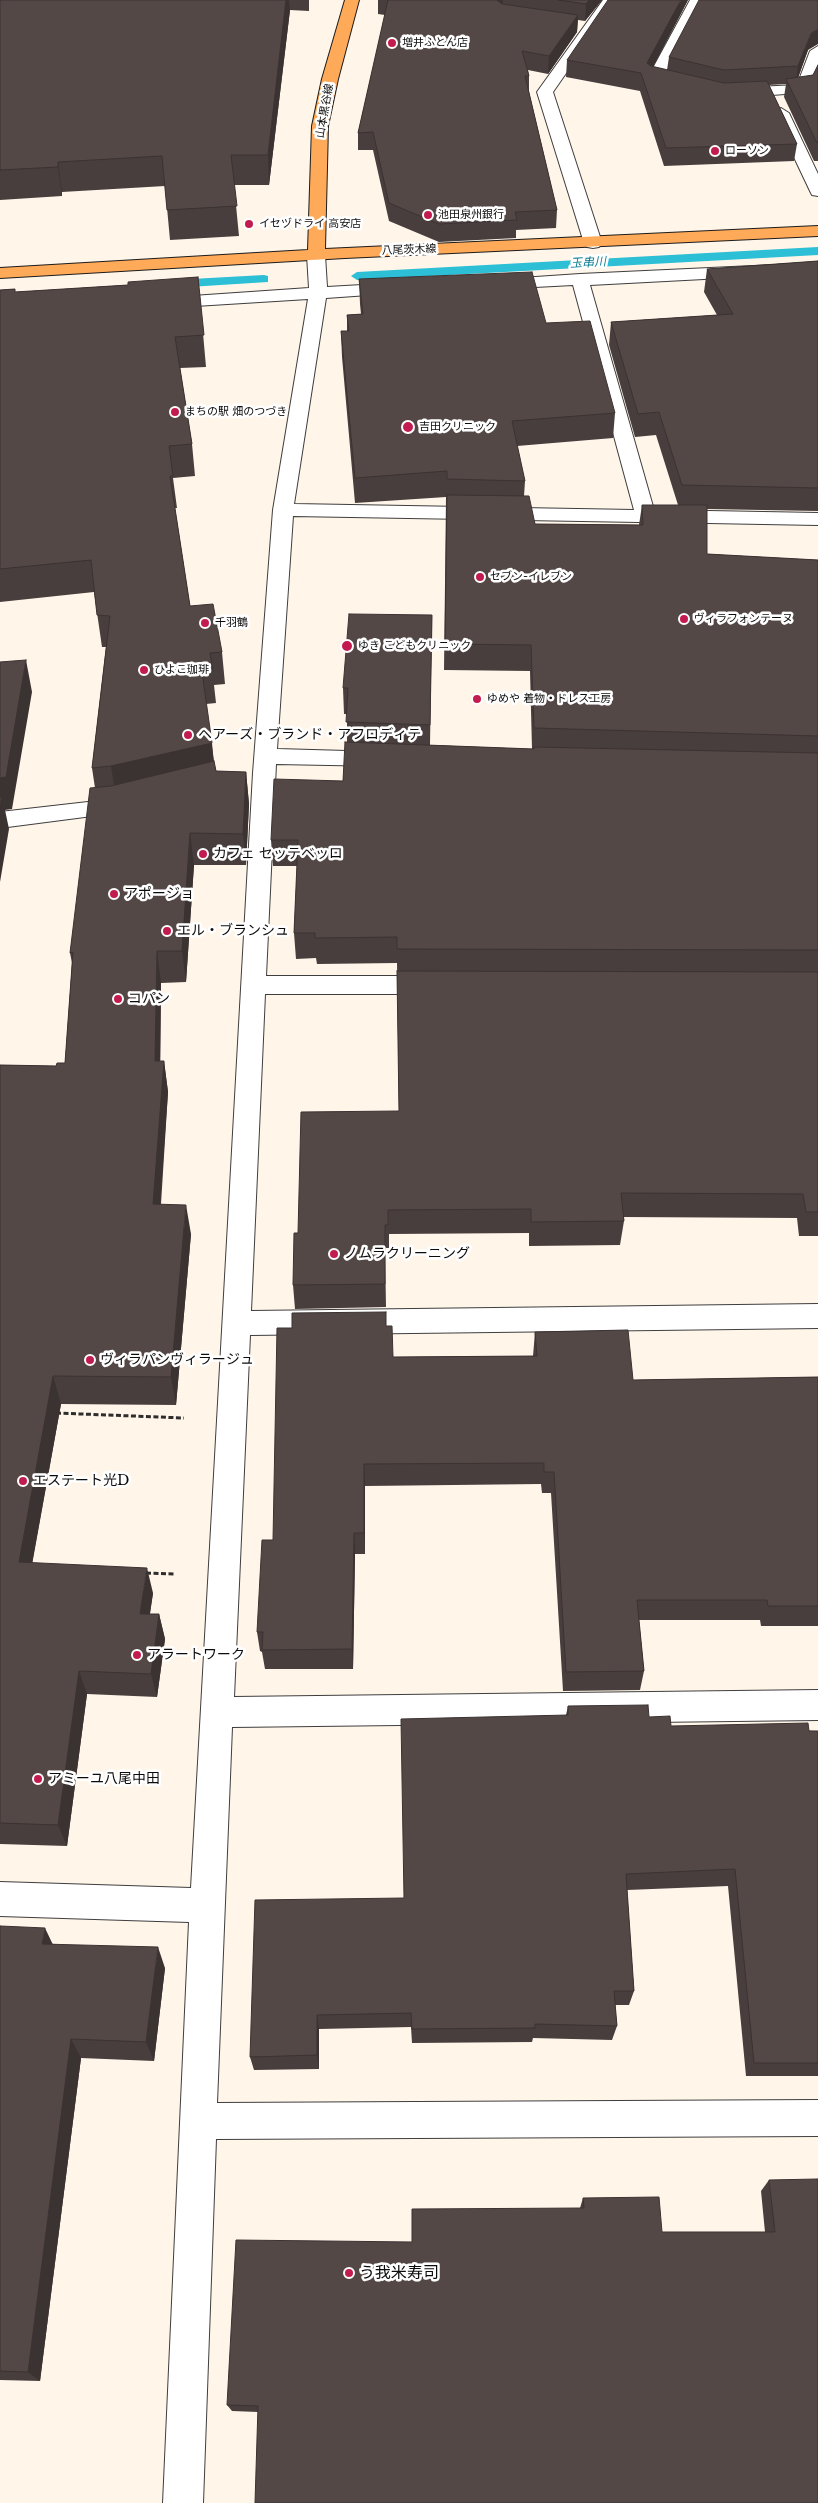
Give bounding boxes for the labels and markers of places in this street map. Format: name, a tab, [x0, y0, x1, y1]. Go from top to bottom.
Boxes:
place label: 増井ふとん店	[402, 36, 468, 50]
marker: 増井ふとん店	[386, 37, 398, 49]
place label: ローソン	[725, 144, 769, 158]
marker: ローソン	[709, 145, 721, 157]
place label: 池田泉州銀行	[438, 208, 504, 222]
marker: 池田泉州銀行	[422, 209, 434, 221]
place label: イセヅドライ 高安店	[259, 217, 361, 231]
marker: イセヅドライ 高安店	[243, 218, 255, 230]
place label: まちの駅 畑のつづき	[185, 405, 287, 419]
marker: まちの駅 畑のつづき	[169, 406, 181, 418]
marker: 吉田クリニック	[401, 420, 415, 434]
place label: 吉田クリニック	[419, 420, 496, 434]
place label: セブン-イレブン	[490, 570, 572, 584]
marker: セブン-イレブン	[474, 571, 486, 583]
place label: ヴィラフォンテーヌ	[694, 612, 793, 626]
marker: ヴィラフォンテーヌ	[678, 613, 690, 625]
place label: 千羽鶴	[215, 616, 248, 630]
marker: 千羽鶴	[199, 617, 211, 629]
marker: ゆき こどもクリニック	[340, 639, 354, 653]
place label: ゆき こどもクリニック	[358, 639, 471, 653]
place label: ひよこ珈琲	[154, 663, 209, 677]
marker: ひよこ珈琲	[138, 664, 150, 676]
place label: ゆめや 着物・ドレス工房	[487, 692, 611, 706]
marker: ゆめや 着物・ドレス工房	[471, 693, 483, 705]
place label: ヘアーズ・ブランド・アフロディテ	[198, 727, 421, 743]
marker: ヘアーズ・ブランド・アフロディテ	[182, 729, 194, 741]
place label: カフェ セッテベッロ	[213, 846, 343, 862]
marker: カフェ セッテベッロ	[197, 848, 209, 860]
place label: アポージョ	[124, 886, 194, 902]
marker: アポージョ	[108, 888, 120, 900]
place label: エル・ブランシュ	[177, 923, 289, 939]
marker: エル・ブランシュ	[161, 925, 173, 937]
place label: コパン	[128, 991, 170, 1007]
marker: コパン	[112, 993, 124, 1005]
place label: ノムラクリーニング	[344, 1246, 470, 1262]
marker: ノムラクリーニング	[328, 1248, 340, 1260]
place label: ヴィラパンヴィラージュ	[100, 1352, 254, 1368]
marker: ヴィラパンヴィラージュ	[84, 1354, 96, 1366]
place label: エステート光D	[33, 1473, 129, 1489]
marker: エステート光D	[17, 1475, 29, 1487]
place label: アラートワーク	[147, 1647, 245, 1663]
marker: アラートワーク	[131, 1649, 143, 1661]
place label: アミーユ八尾中田	[48, 1771, 160, 1787]
marker: アミーユ八尾中田	[32, 1773, 44, 1785]
place label: う我米寿司	[359, 2263, 439, 2283]
marker: う我米寿司	[343, 2267, 355, 2279]

